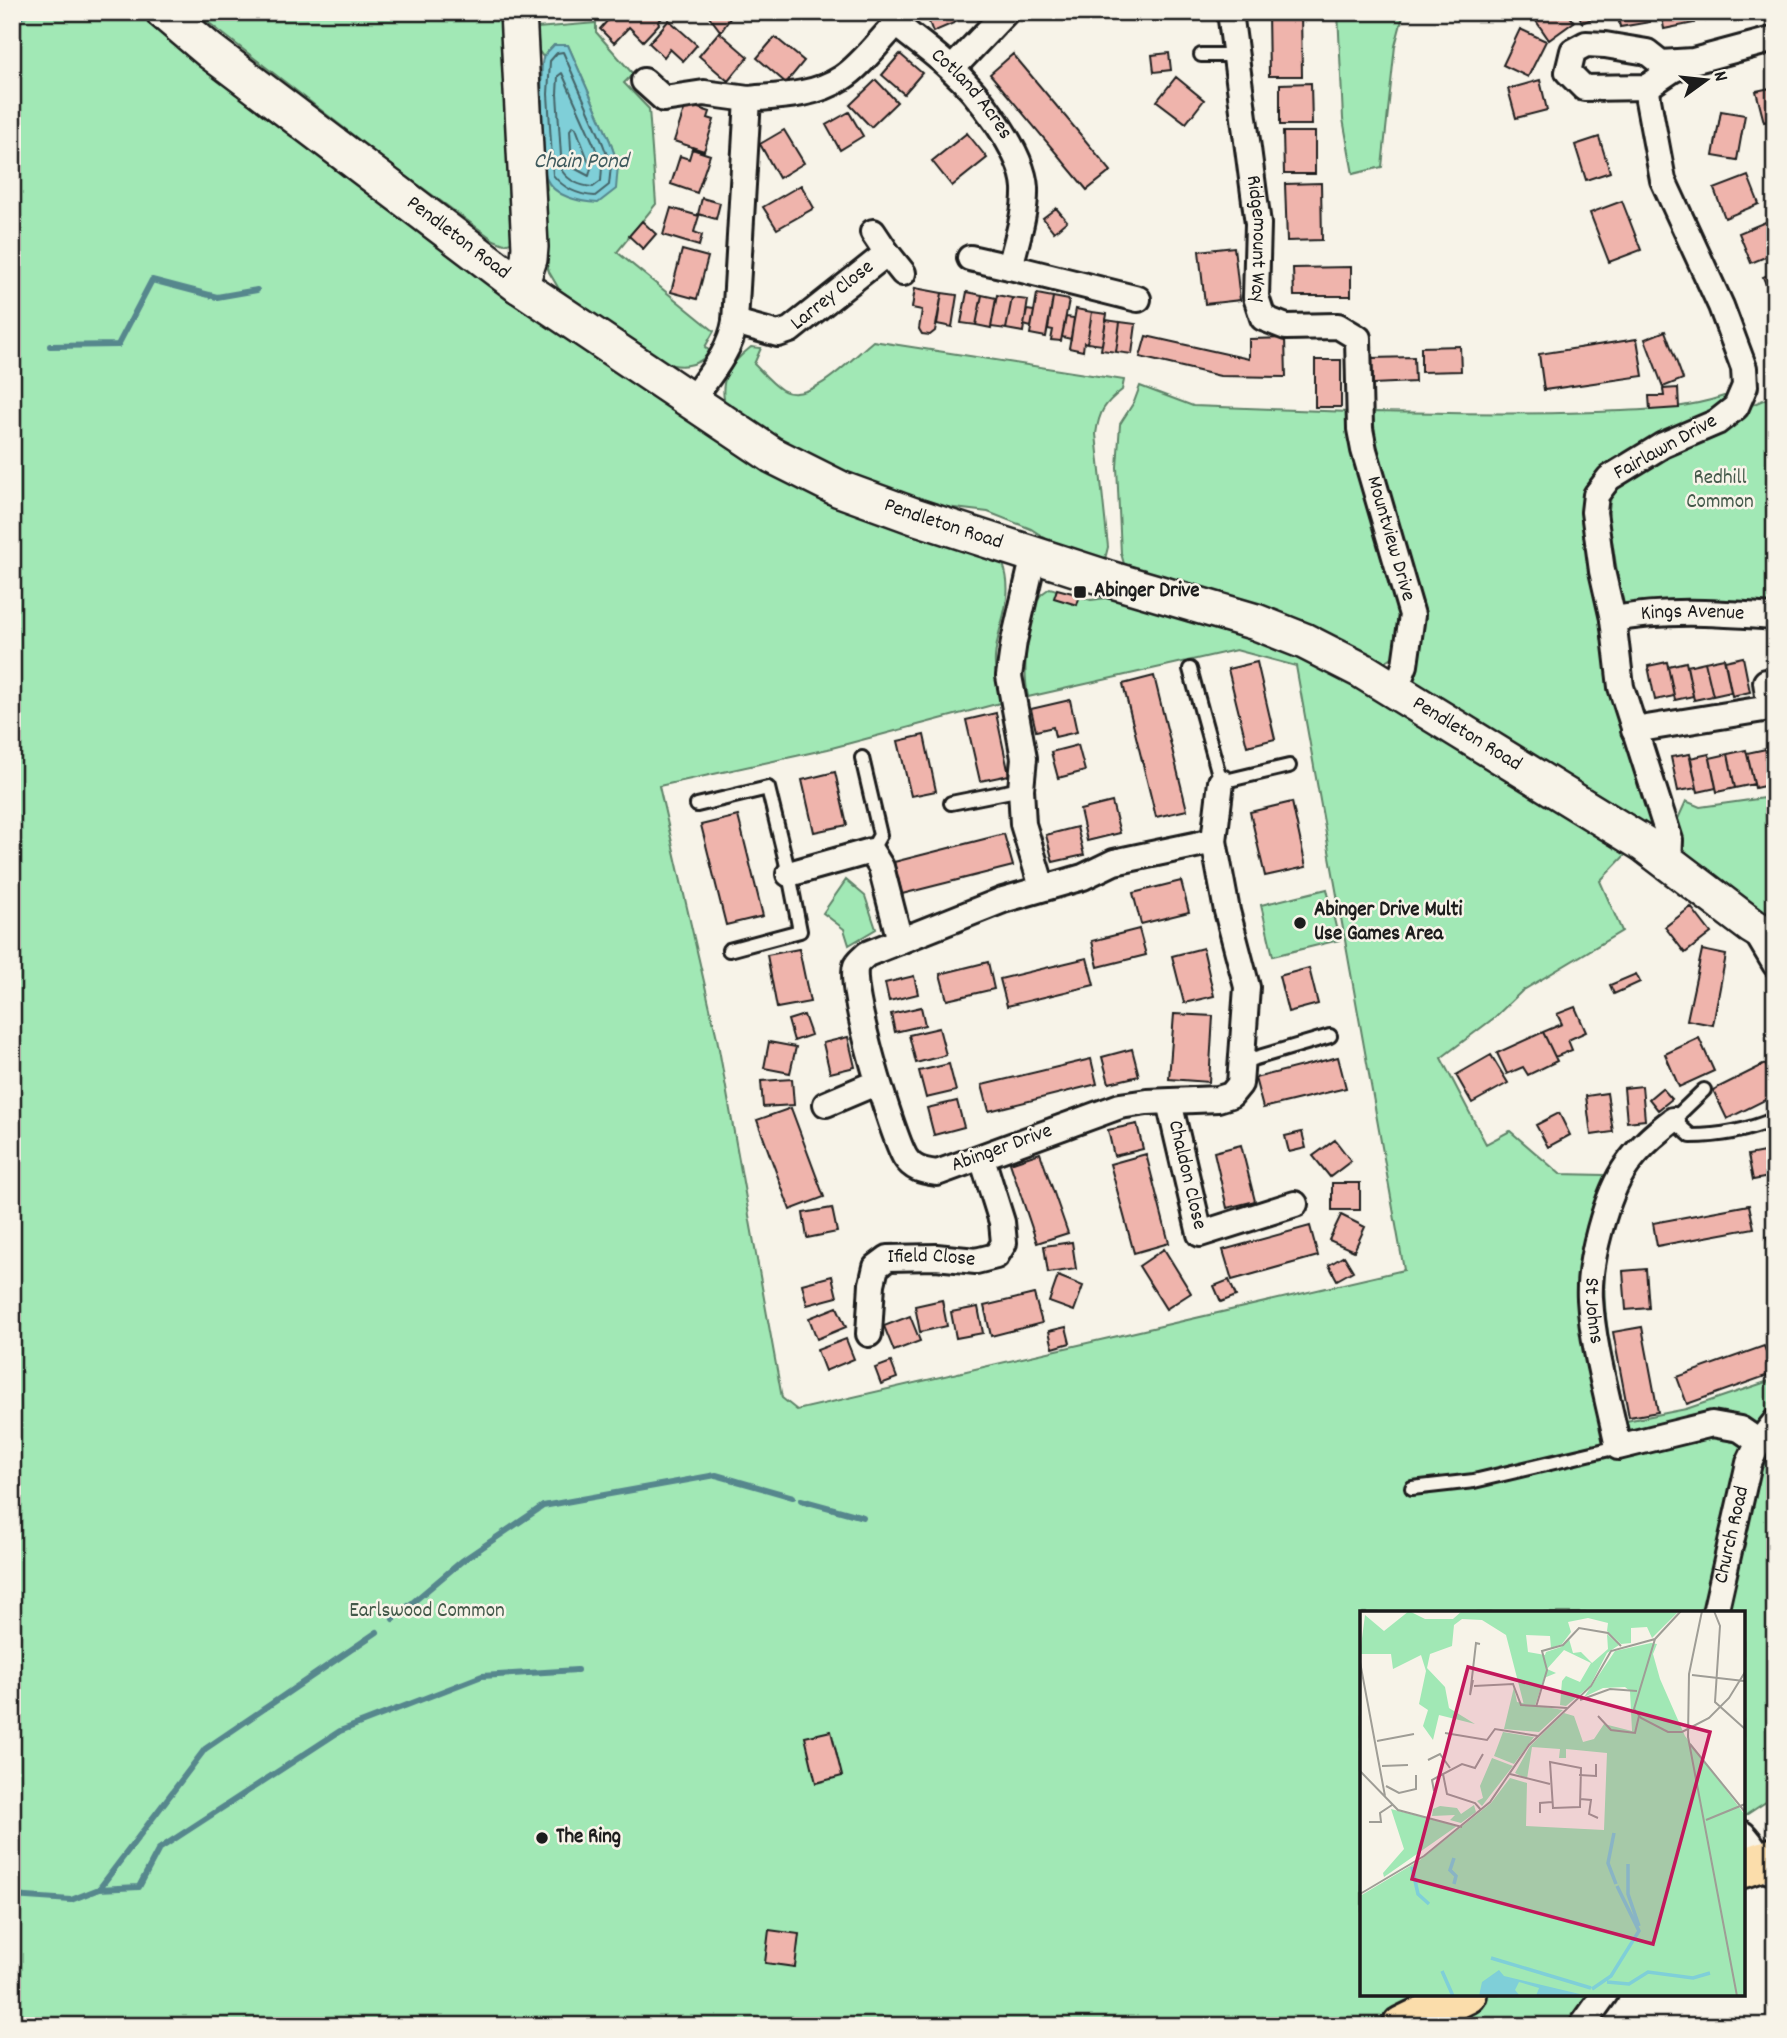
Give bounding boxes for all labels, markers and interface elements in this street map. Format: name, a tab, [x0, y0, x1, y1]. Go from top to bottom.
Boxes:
street label: Cotland Acres	[923, 42, 1019, 146]
north arrow	[1672, 46, 1742, 116]
text: N	[1705, 68, 1733, 85]
water label: Chain Pond	[534, 146, 632, 179]
street label: Ridgemount Way	[1237, 174, 1273, 308]
street label: Pendleton Road	[399, 189, 516, 288]
street label: Larrey Close	[785, 253, 881, 339]
street label: Fairlawn Drive	[1609, 407, 1723, 489]
park label: Redhill Common	[1686, 464, 1754, 518]
street label: Mountview Drive	[1357, 473, 1422, 605]
street label: Pendleton Road	[879, 491, 1006, 559]
place label: Abinger Drive	[1094, 577, 1200, 607]
marker: Abinger Drive	[1072, 584, 1088, 600]
street label: Kings Avenue	[1640, 598, 1745, 630]
street label: Pendleton Road	[1406, 690, 1527, 780]
place label: Abinger Drive Multi Use Games Area	[1314, 896, 1463, 950]
marker: Abinger Drive Multi Use Games Area	[1292, 915, 1308, 931]
street label: Abinger Drive	[947, 1117, 1057, 1181]
street label: Chaldon Close	[1159, 1117, 1213, 1233]
street label: Ifield Close	[887, 1242, 977, 1276]
street label: St Johns	[1575, 1276, 1610, 1346]
street label: Church Road	[1707, 1483, 1758, 1587]
park label: Earlswood Common	[349, 1597, 505, 1627]
inset map	[1360, 1611, 1745, 1996]
place label: The Ring	[556, 1823, 621, 1853]
marker: The Ring	[534, 1830, 550, 1846]

